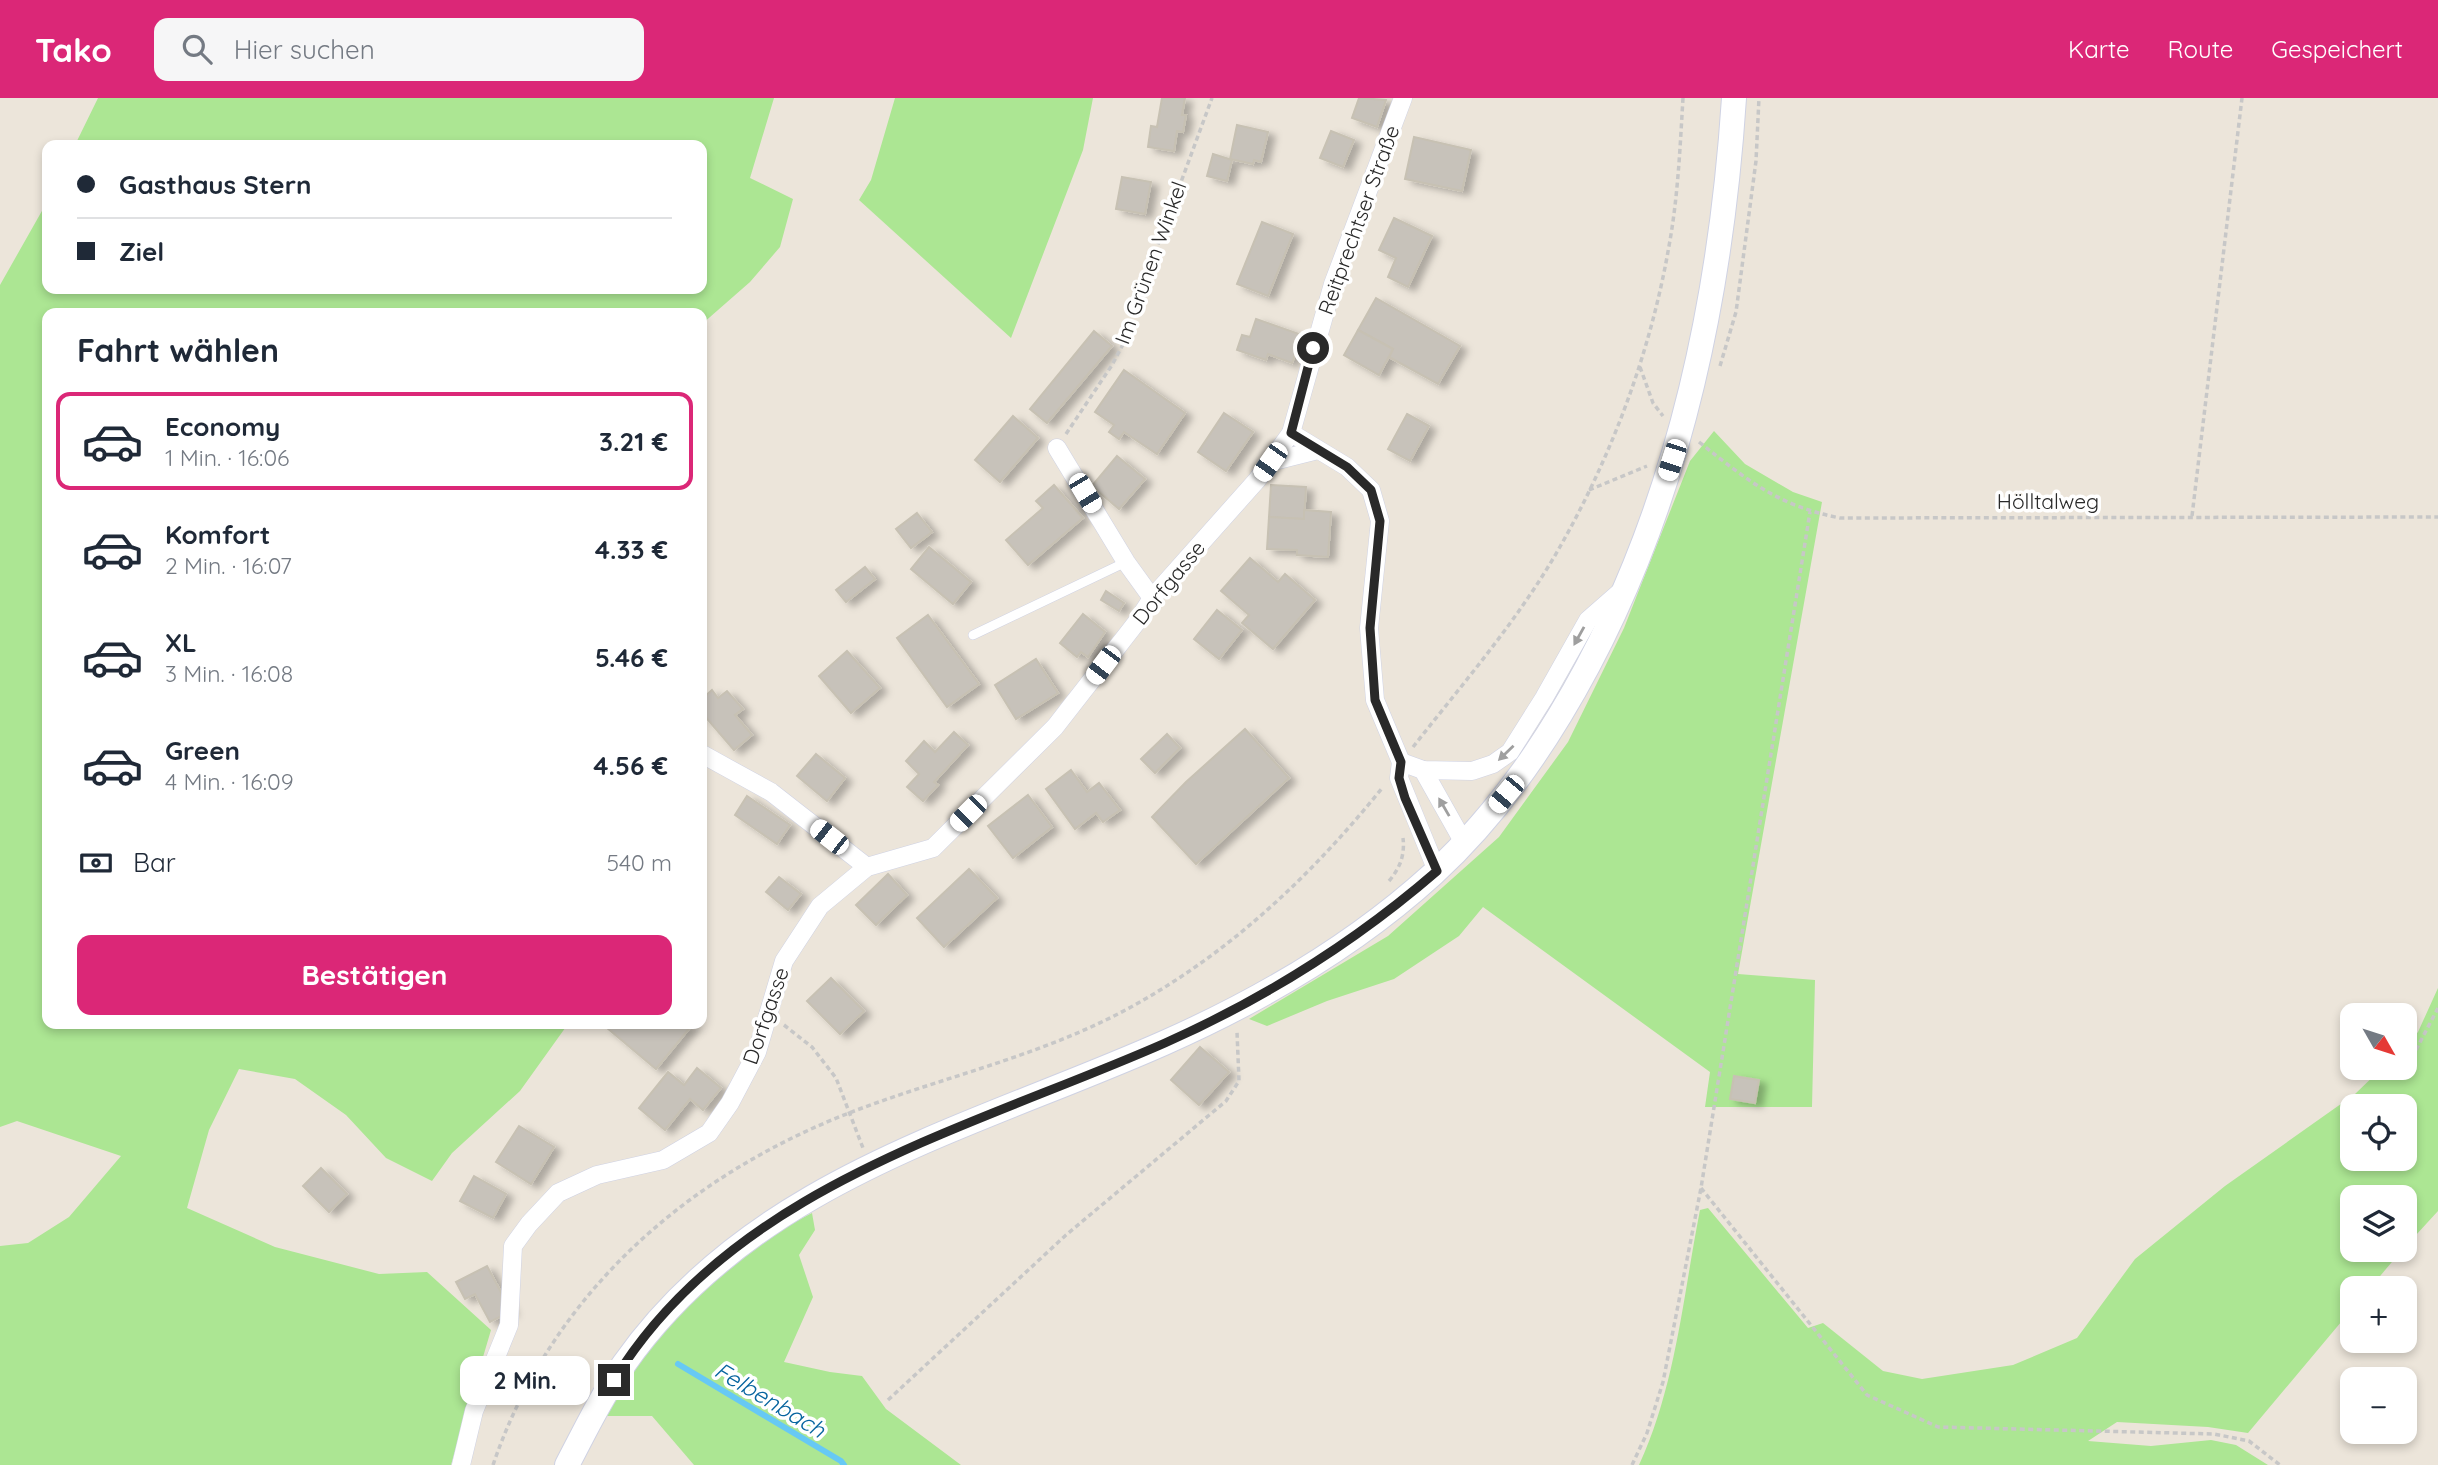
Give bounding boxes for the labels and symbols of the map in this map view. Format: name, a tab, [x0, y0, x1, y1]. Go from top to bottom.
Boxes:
street label: Reitprechtser Straße	[1312, 121, 1404, 318]
street label: Im Grünen Winkel	[1109, 178, 1192, 347]
route start	[1297, 332, 1329, 364]
car	[1656, 437, 1689, 483]
car	[1250, 439, 1291, 485]
car	[1066, 470, 1105, 516]
street label: Hölltalweg	[1997, 488, 2099, 514]
street label: Dorfgasse	[1126, 535, 1210, 630]
one-way arrow	[1573, 626, 1585, 646]
car	[1082, 642, 1125, 688]
one-way arrow	[1498, 745, 1515, 761]
car	[1485, 771, 1528, 817]
car	[946, 791, 991, 835]
one-way arrow	[1438, 797, 1450, 816]
car	[806, 816, 853, 858]
street label: Dorfgasse	[736, 964, 794, 1068]
north arrow	[2340, 1003, 2417, 1080]
water label: Felbenbach	[710, 1355, 832, 1444]
callout: 2 Min.	[460, 1356, 590, 1404]
route end	[598, 1364, 630, 1396]

